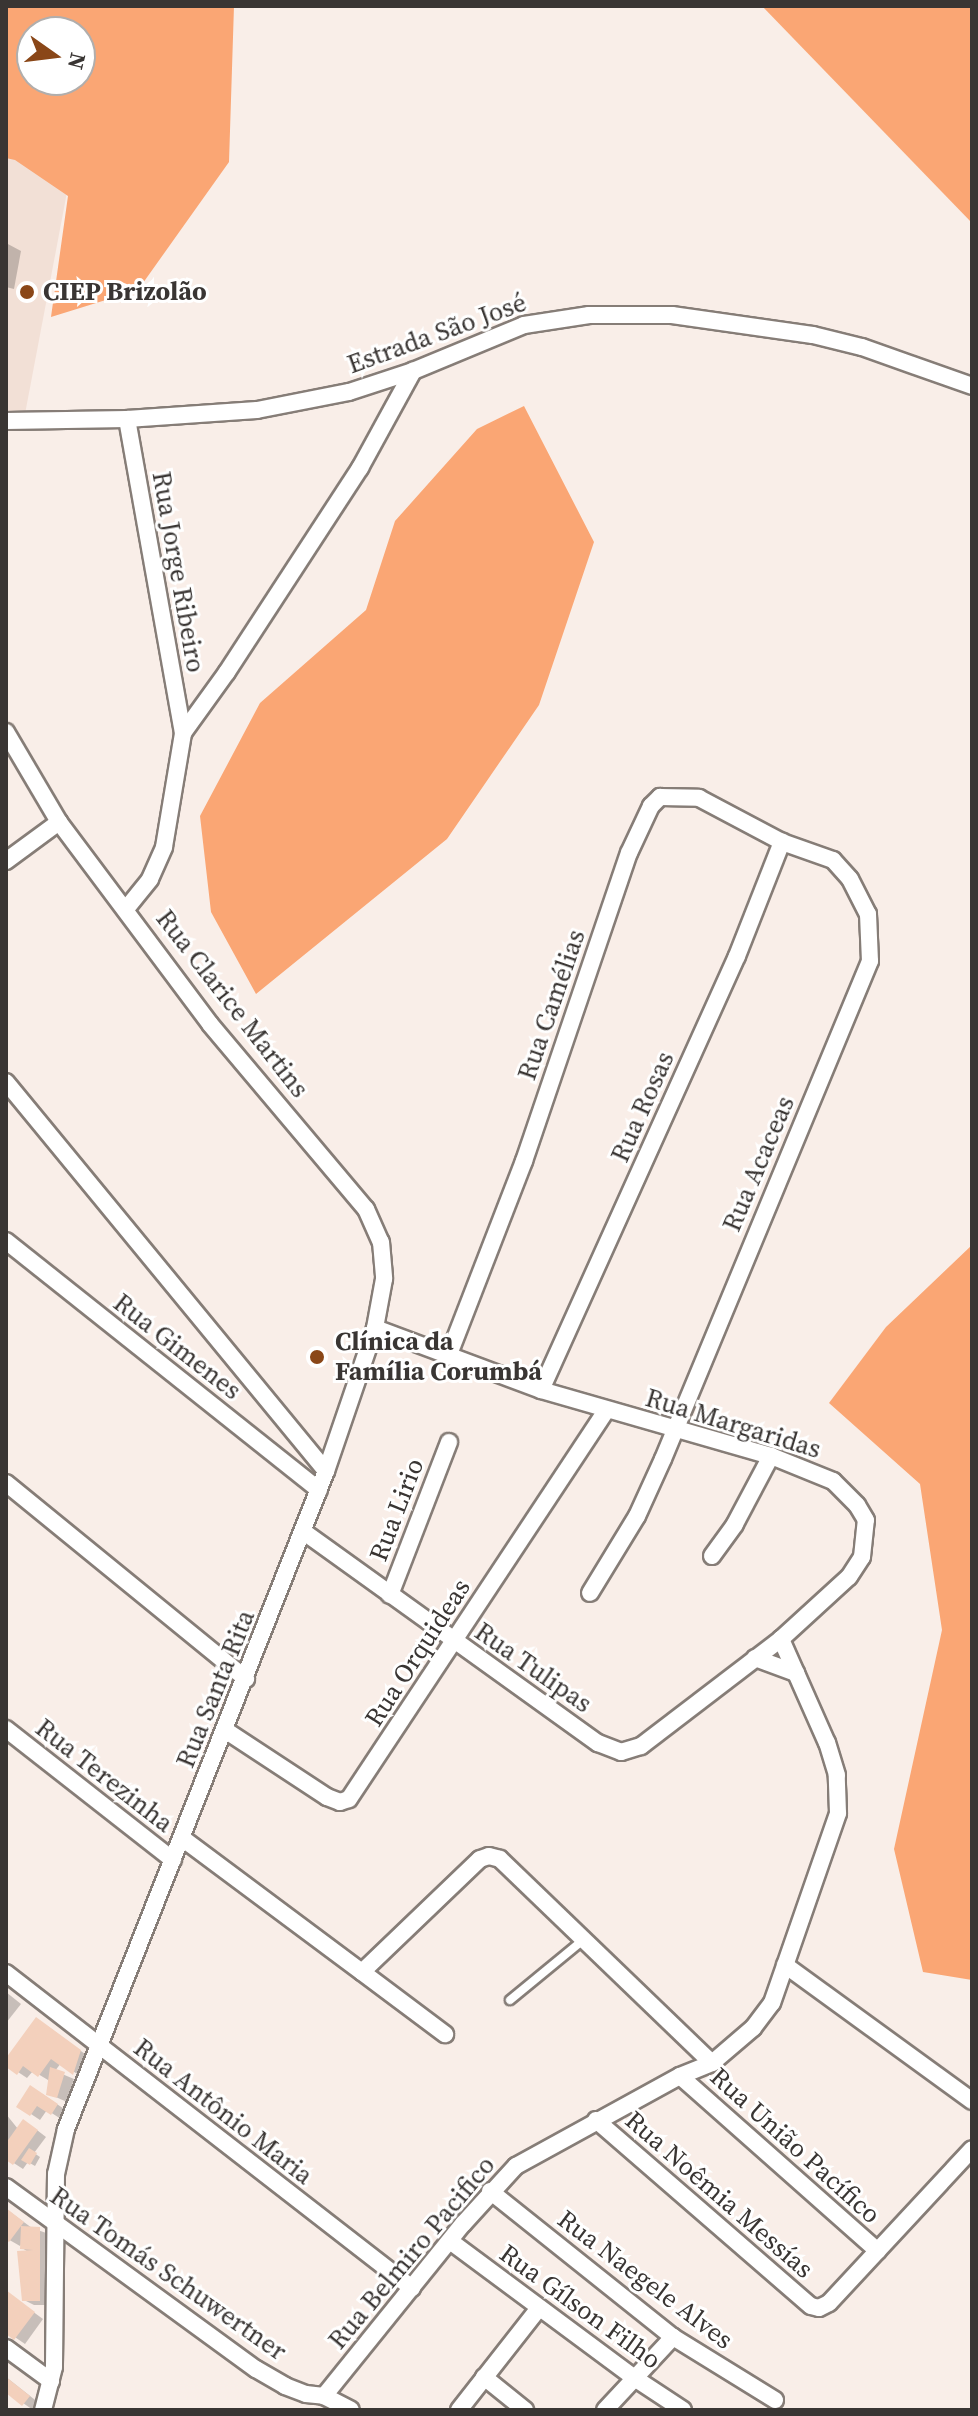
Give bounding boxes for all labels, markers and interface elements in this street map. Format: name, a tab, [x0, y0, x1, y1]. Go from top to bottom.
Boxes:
north arrow	[16, 16, 96, 96]
text: N	[61, 50, 94, 73]
place label: CIEP Brizolão	[43, 276, 207, 308]
marker: CIEP Brizolão	[18, 283, 36, 301]
street label: Estrada São José	[343, 287, 531, 381]
street label: Rua Jorge Ribeiro	[145, 469, 211, 675]
street label: Rua Clarice Martins	[149, 904, 315, 1104]
street label: Rua Camélias	[512, 926, 592, 1084]
street label: Rua Rosas	[605, 1047, 681, 1167]
street label: Rua Acaceas	[717, 1092, 801, 1236]
street label: Rua Gimenes	[107, 1287, 247, 1407]
place label: Clínica da Família Corumbá	[335, 1326, 542, 1388]
marker: Clínica da Família Corumbá	[306, 1346, 328, 1368]
street label: Rua Margaridas	[642, 1383, 824, 1465]
street label: Rua Lirio	[363, 1454, 431, 1566]
street label: Rua Orquideas	[359, 1573, 477, 1733]
street label: Rua Santa Rita	[170, 1606, 262, 1772]
street label: Rua Tulipas	[468, 1616, 598, 1720]
street label: Rua Terezinha	[29, 1712, 179, 1840]
street label: Rua Antônio Maria	[127, 2032, 319, 2192]
street label: Rua União Pacífico	[704, 2061, 886, 2231]
street label: Rua Noêmia Messías	[619, 2105, 819, 2285]
street label: Rua Belmiro Pacifico	[322, 2150, 502, 2356]
street label: Rua Tomás Schuwertner	[44, 2180, 292, 2368]
street label: Rua Naegele Alves	[551, 2204, 739, 2356]
street label: Rua Gílson Filho	[493, 2238, 667, 2376]

